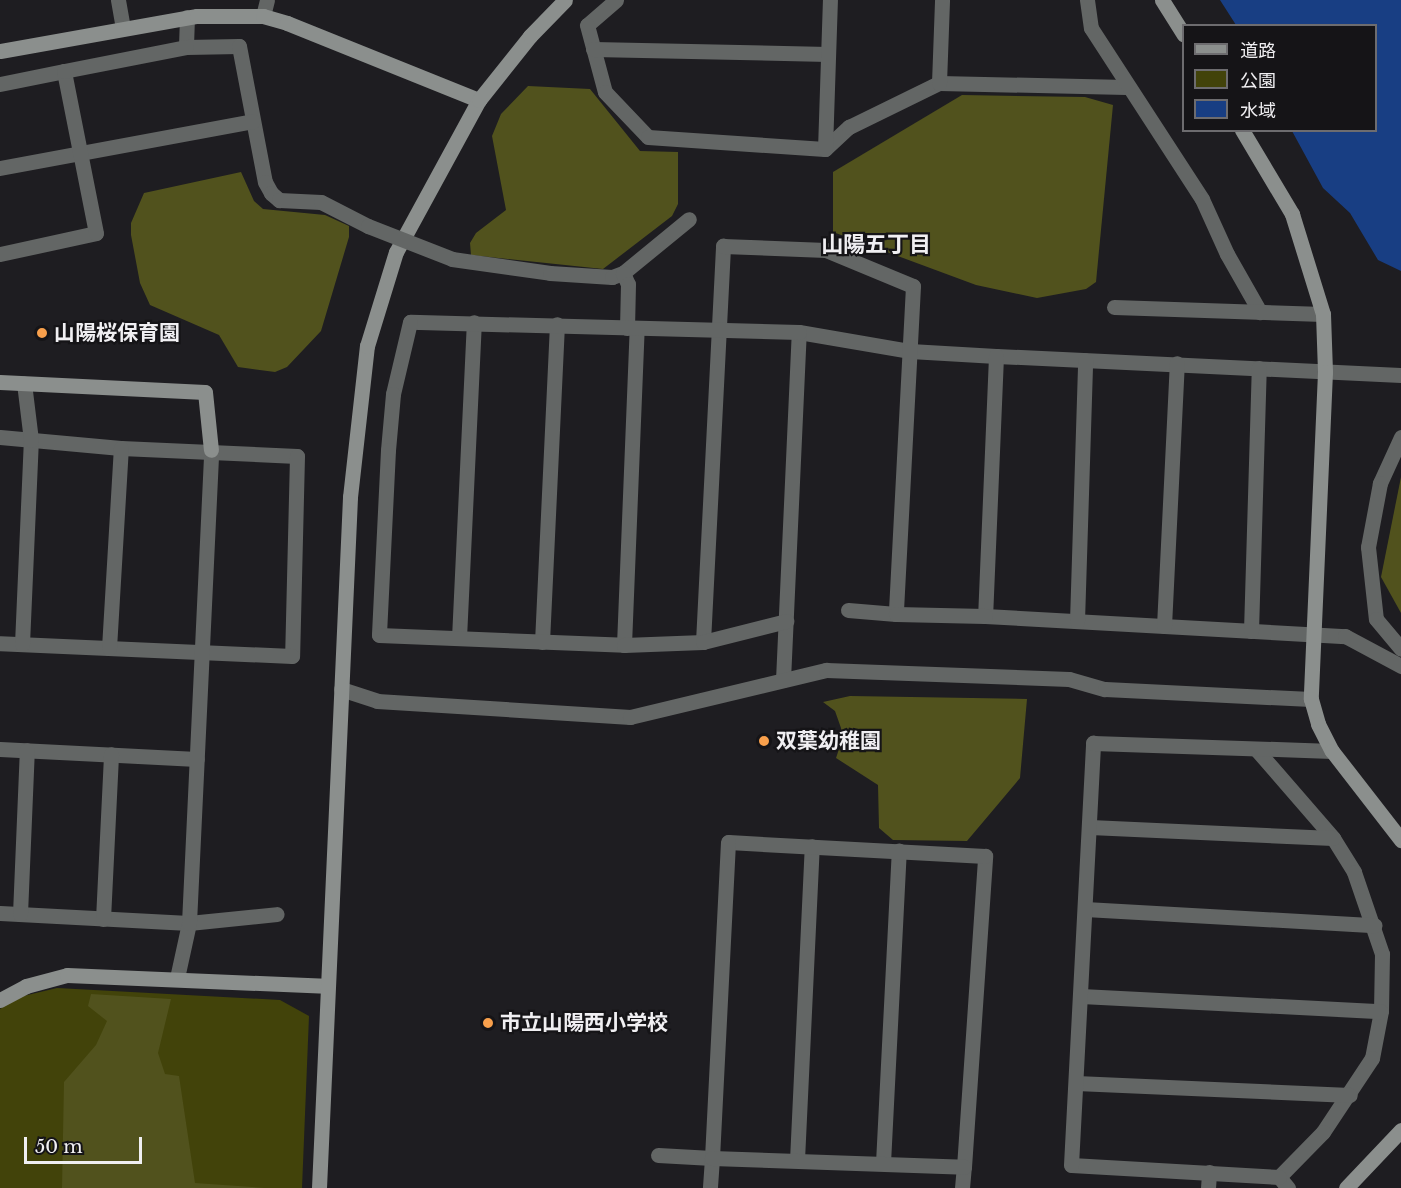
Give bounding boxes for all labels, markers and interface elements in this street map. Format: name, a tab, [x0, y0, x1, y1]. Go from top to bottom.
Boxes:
legend	[1182, 24, 1377, 132]
text: 道路	[1240, 40, 1276, 62]
text: 公園	[1240, 70, 1276, 92]
text: 水域	[1240, 100, 1276, 122]
district label: 山陽五丁目	[821, 232, 931, 258]
place label: 山陽桜保育園	[54, 320, 180, 346]
marker: 山陽桜保育園	[35, 326, 49, 340]
place label: 双葉幼稚園	[776, 728, 881, 754]
marker: 双葉幼稚園	[757, 734, 771, 748]
place label: 市立山陽西小学校	[500, 1010, 668, 1036]
marker: 市立山陽西小学校	[481, 1016, 495, 1030]
scale bar	[27, 1125, 146, 1163]
text: 50 m	[35, 1136, 83, 1158]

